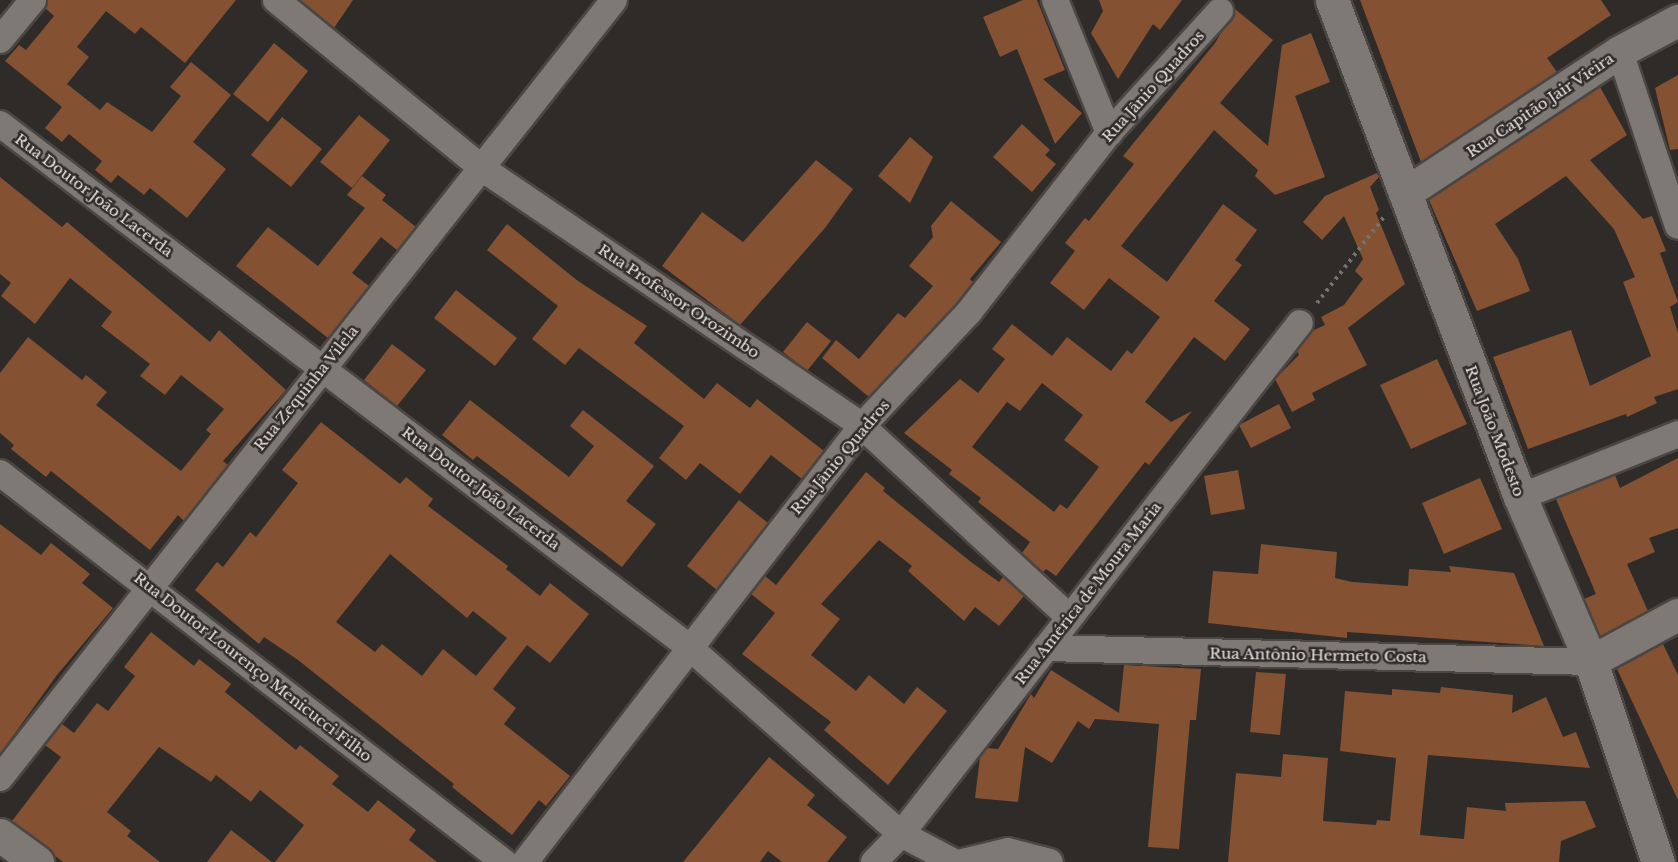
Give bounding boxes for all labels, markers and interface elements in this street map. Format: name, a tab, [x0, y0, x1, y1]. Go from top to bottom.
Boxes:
street label: Rua Jânio Quadros	[1098, 26, 1208, 146]
street label: Rua Capitão Jair Vieira	[1463, 49, 1617, 161]
street label: Rua Doutor João Lacerda	[11, 130, 177, 260]
street label: Rua Professor Orozimbo	[595, 240, 763, 362]
street label: Rua Zequinha Vilela	[250, 322, 362, 454]
street label: Rua João Modesto	[1462, 363, 1528, 499]
street label: Rua Jânio Quadros	[787, 396, 893, 518]
street label: Rua Doutor João Lacerda	[398, 423, 564, 553]
street label: Rua América de Moura Maria	[1011, 498, 1165, 688]
street label: Rua Doutor Lourenço Menicucci Filho	[130, 568, 376, 766]
street label: Rua Antônio Hermeto Costa	[1209, 644, 1427, 666]

